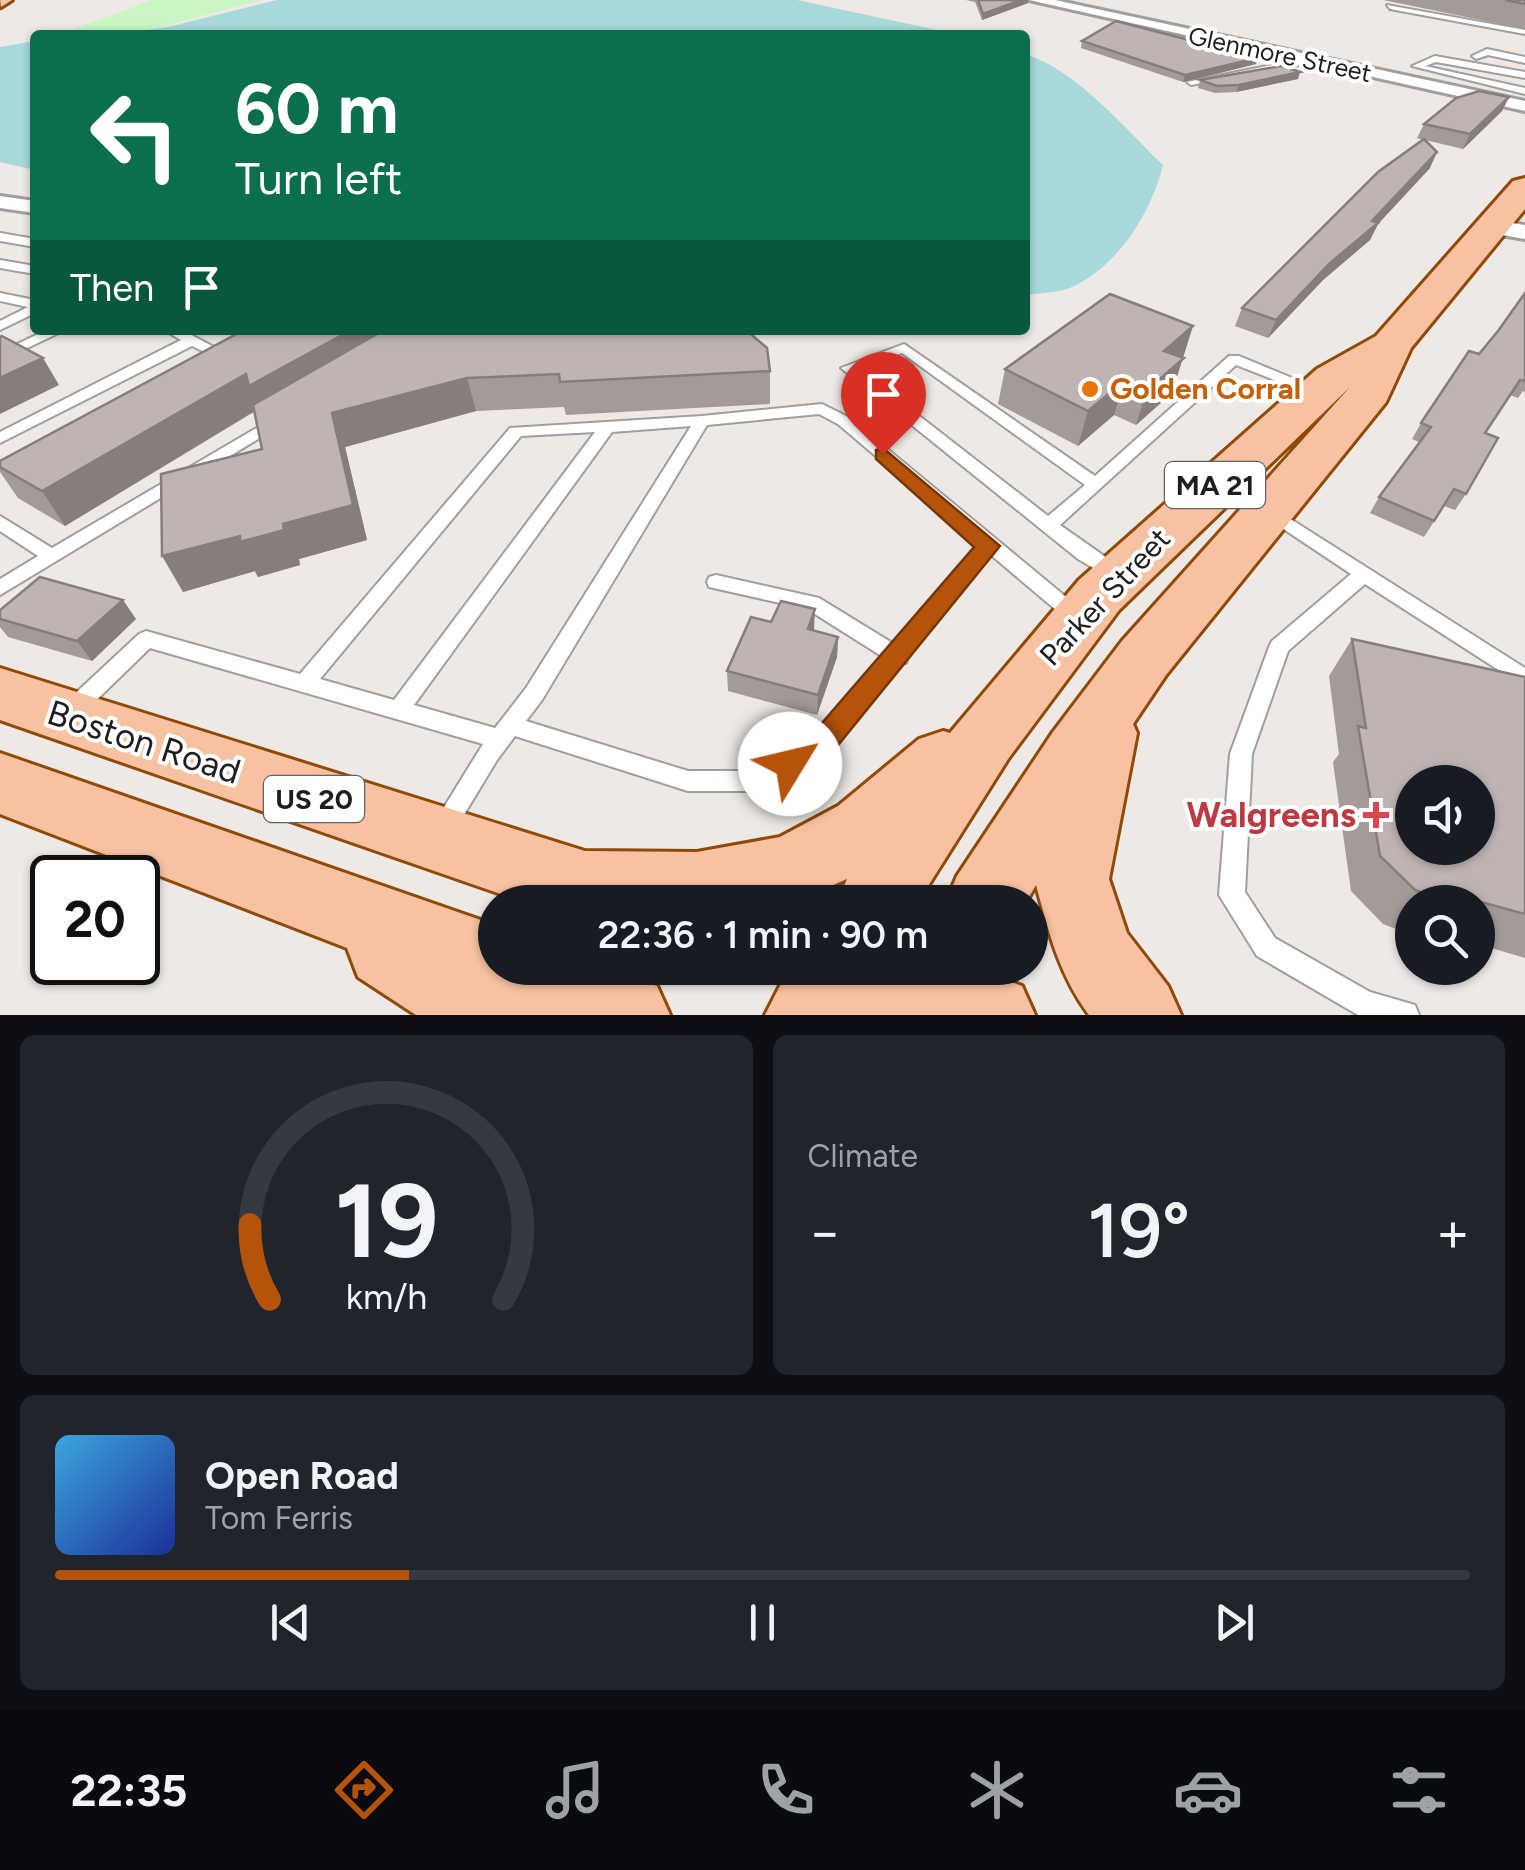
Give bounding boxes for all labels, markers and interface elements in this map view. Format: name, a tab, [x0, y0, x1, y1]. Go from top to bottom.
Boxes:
street label: Glenmore Street	[1186, 20, 1374, 88]
text: 60 m	[235, 66, 399, 151]
icon: left	[70, 70, 200, 200]
text: Turn left	[235, 151, 402, 205]
icon: arrive	[174, 260, 229, 315]
text: Then	[70, 265, 154, 311]
pin	[841, 352, 926, 455]
icon: arrive	[856, 367, 911, 422]
place label: Golden Corral	[1110, 370, 1301, 407]
marker: Golden Corral	[1079, 378, 1101, 400]
road number: MA 21	[1165, 462, 1265, 508]
street label: Parker Street	[1032, 520, 1178, 673]
street label: Boston Road	[42, 691, 246, 793]
position arrow	[738, 712, 842, 816]
map controls	[1395, 765, 1495, 985]
button: sound	[1395, 765, 1495, 865]
road number: US 20	[264, 776, 364, 822]
place label: Walgreens	[1186, 794, 1356, 836]
marker: Walgreens	[1365, 804, 1387, 826]
speed limit sign: 20	[30, 855, 160, 985]
button: search	[1395, 885, 1495, 985]
text: 22:36 · 1 min · 90 m	[598, 912, 928, 958]
text: Climate	[808, 1137, 918, 1175]
text: 19	[334, 1158, 438, 1283]
text: 19°	[1087, 1186, 1190, 1276]
text: −	[808, 1199, 842, 1265]
text: +	[1436, 1199, 1470, 1265]
text: km/h	[345, 1275, 427, 1318]
text: Open Road	[205, 1453, 399, 1499]
text: Tom Ferris	[205, 1499, 353, 1537]
icon: previous	[263, 1595, 318, 1650]
icon: pause	[735, 1595, 790, 1650]
icon: next	[1207, 1595, 1262, 1650]
icon: directions	[329, 1755, 399, 1825]
icon: music	[540, 1755, 610, 1825]
icon: phone	[751, 1755, 821, 1825]
icon: climate	[962, 1755, 1032, 1825]
icon: car	[1173, 1755, 1243, 1825]
icon: filters	[1384, 1755, 1454, 1825]
text: 22:35	[71, 1763, 187, 1817]

